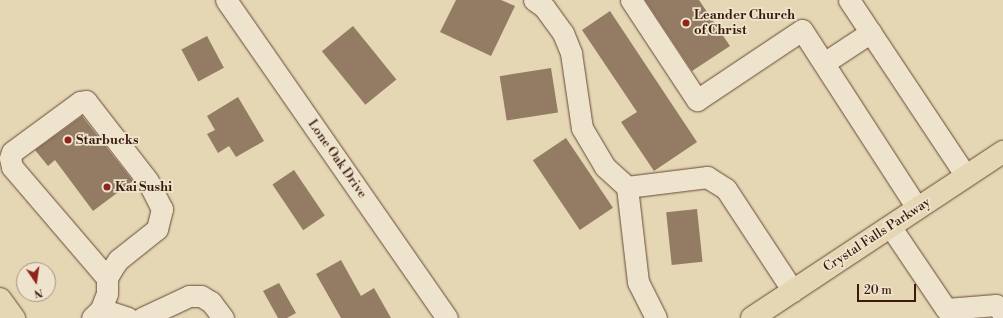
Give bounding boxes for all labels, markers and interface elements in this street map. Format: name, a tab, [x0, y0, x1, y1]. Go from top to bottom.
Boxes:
place label: Leander Church of Christ	[694, 8, 795, 39]
marker: Leander Church of Christ	[681, 18, 691, 28]
street label: Lone Oak Drive	[304, 117, 370, 201]
place label: Starbucks	[76, 132, 139, 148]
marker: Starbucks	[63, 135, 73, 145]
place label: Kai Sushi	[115, 179, 172, 195]
marker: Kai Sushi	[102, 182, 112, 192]
street label: Crystal Falls Parkway	[821, 195, 933, 275]
north arrow	[16, 262, 56, 302]
scale bar	[859, 276, 918, 302]
text: 20 m	[864, 283, 892, 298]
text: N	[33, 285, 44, 301]

